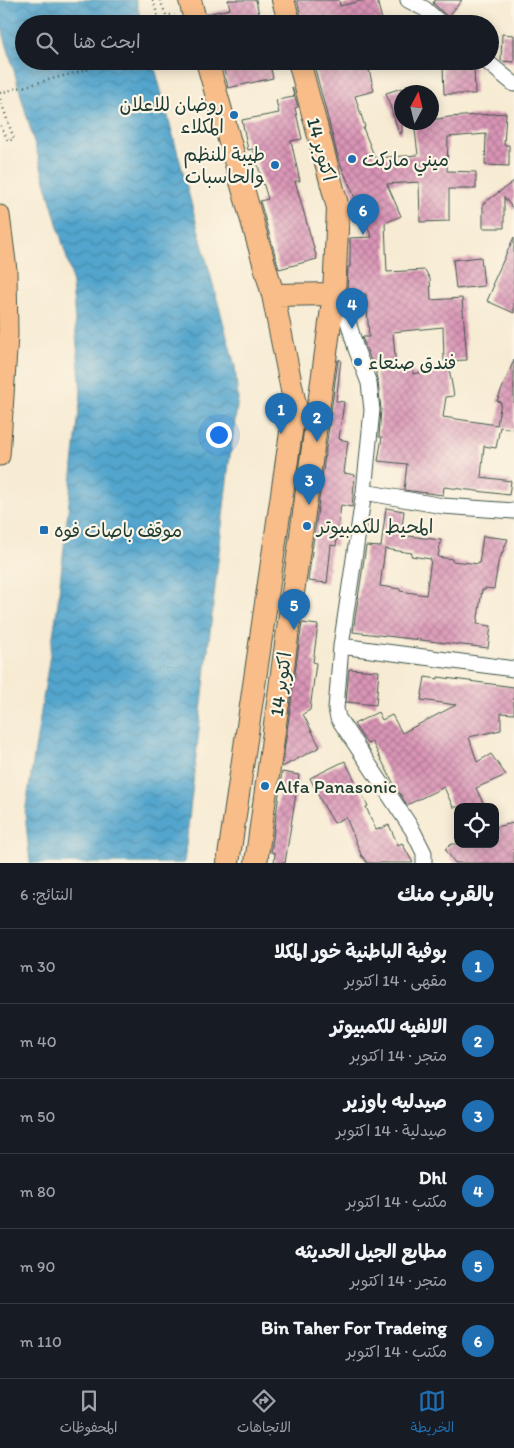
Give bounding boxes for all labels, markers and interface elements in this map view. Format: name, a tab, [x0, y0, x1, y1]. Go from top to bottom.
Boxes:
search box	[15, 15, 499, 70]
icon: search	[33, 29, 61, 57]
text: ابحث هنا	[73, 30, 141, 53]
north arrow	[394, 85, 439, 130]
place label: روضان للاعلان المكلاء	[120, 93, 224, 138]
marker: روضان للاعلان المكلاء	[228, 109, 240, 121]
street label: 14 اكتوبر	[301, 115, 341, 184]
place label: طيبة للنظم والحاسبات	[183, 143, 265, 188]
place label: ميني ماركت	[362, 148, 449, 176]
marker: ميني ماركت	[346, 153, 358, 165]
marker: طيبة للنظم والحاسبات	[269, 159, 281, 171]
pin: 6	[347, 194, 379, 235]
pin: 4	[336, 288, 368, 329]
place label: فندق صنعاء	[368, 351, 456, 374]
marker: فندق صنعاء	[352, 356, 364, 368]
pin: 1	[265, 393, 297, 434]
pin: 2	[301, 401, 333, 442]
your location	[206, 422, 232, 448]
pin: 3	[293, 464, 325, 505]
place label: المحيط للكمبيوتر	[315, 515, 433, 539]
place label: موقف باصات فوه	[54, 519, 182, 542]
marker: المحيط للكمبيوتر	[301, 520, 313, 532]
marker: موقف باصات فوه	[38, 524, 50, 536]
pin: 5	[278, 589, 310, 630]
street label: 14 اكتوبر	[265, 650, 297, 718]
place label: Alfa Panasonic	[275, 775, 397, 798]
marker: Alfa Panasonic	[259, 780, 271, 792]
map controls	[454, 803, 499, 848]
button: locate	[454, 803, 499, 848]
text: بالقرب منك	[397, 881, 494, 906]
text: النتائج: 6	[20, 885, 73, 904]
text: بوفية الباطنية خور المكلا	[274, 940, 447, 963]
text: 30 m	[20, 957, 56, 976]
text: 1	[474, 957, 482, 976]
text: مقهى · 14 اكتوبر	[345, 971, 447, 990]
text: الالفيه للكمبيوتر	[330, 1015, 447, 1038]
text: 40 m	[20, 1032, 57, 1051]
text: 2	[474, 1032, 482, 1051]
text: متجر · 14 اكتوبر	[350, 1046, 447, 1065]
text: صيدليه باوزير	[344, 1090, 447, 1113]
text: 50 m	[20, 1107, 55, 1126]
text: 3	[474, 1107, 482, 1126]
text: صيدلية · 14 اكتوبر	[336, 1121, 447, 1140]
text: Dhl	[419, 1166, 447, 1189]
text: 80 m	[20, 1182, 56, 1201]
text: 4	[473, 1182, 483, 1201]
text: مكتب · 14 اكتوبر	[346, 1192, 447, 1211]
text: مطابع الجيل الحديثه	[295, 1240, 447, 1263]
text: 90 m	[20, 1257, 55, 1276]
text: 5	[474, 1257, 482, 1276]
text: متجر · 14 اكتوبر	[350, 1271, 447, 1290]
text: Bin Taher For Tradeing	[261, 1316, 447, 1339]
text: 110 m	[20, 1332, 62, 1351]
text: 6	[474, 1332, 482, 1351]
text: مكتب · 14 اكتوبر	[346, 1342, 447, 1361]
tab: المحفوظات	[60, 1387, 117, 1440]
tab: الاتجاهات	[237, 1387, 291, 1440]
tab: الخريطة	[411, 1387, 454, 1440]

